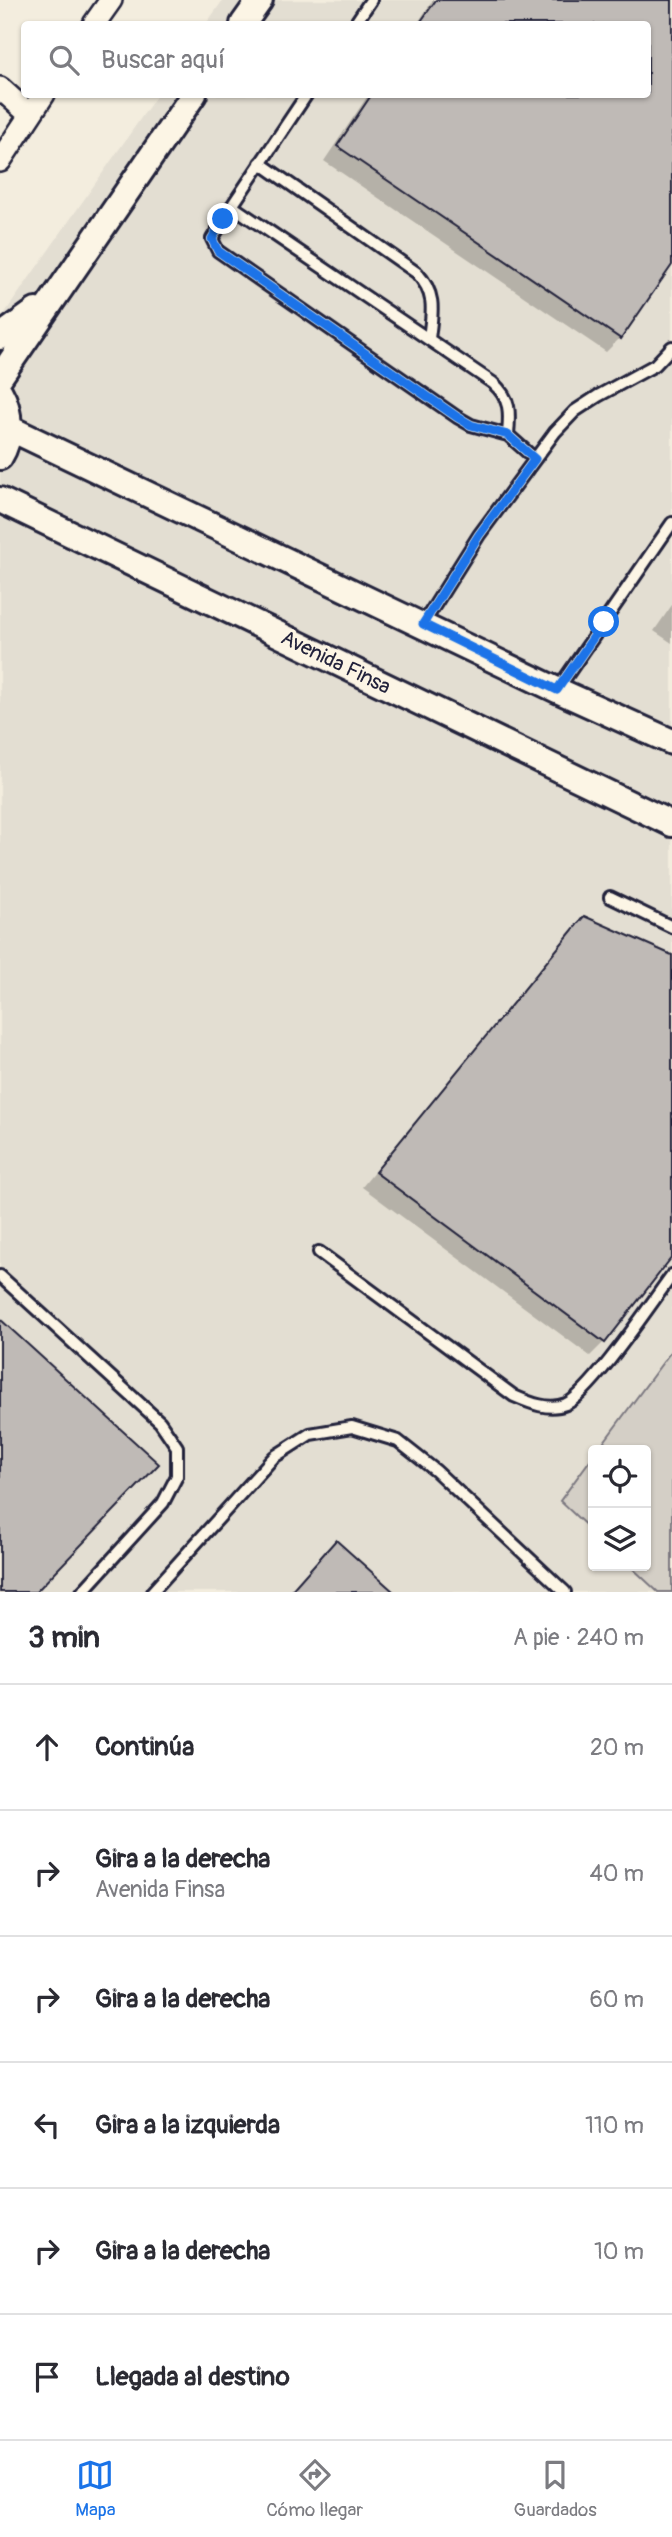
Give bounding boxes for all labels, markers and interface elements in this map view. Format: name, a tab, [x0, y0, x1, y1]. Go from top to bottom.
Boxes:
search box	[21, 21, 651, 98]
icon: search	[45, 41, 83, 79]
text: Buscar aquí	[101, 44, 225, 76]
route end	[207, 203, 238, 234]
route start	[588, 606, 619, 637]
street label: Avenida Finsa	[276, 624, 395, 701]
map controls	[588, 1445, 651, 1571]
button: locate	[588, 1445, 651, 1508]
button: layers	[588, 1508, 651, 1571]
text: 3 min	[28, 1619, 100, 1656]
text: A pie · 240 m	[513, 1623, 644, 1652]
icon: ahead	[28, 1728, 66, 1766]
text: Continúa	[95, 1731, 194, 1763]
text: 20 m	[590, 1733, 644, 1762]
text: Gira a la derecha	[95, 1843, 270, 1875]
icon: right	[28, 1854, 66, 1892]
text: 40 m	[590, 1859, 644, 1888]
text: Avenida Finsa	[95, 1875, 225, 1904]
icon: right	[28, 1980, 66, 2018]
text: Gira a la derecha	[95, 1983, 270, 2015]
text: 60 m	[589, 1985, 644, 2014]
icon: left	[28, 2106, 66, 2144]
text: Gira a la izquierda	[95, 2109, 280, 2141]
text: 110 m	[585, 2111, 644, 2140]
icon: right	[28, 2232, 66, 2270]
text: Gira a la derecha	[95, 2235, 270, 2267]
text: 10 m	[594, 2237, 644, 2266]
icon: arrive	[28, 2358, 66, 2396]
text: Llegada al destino	[95, 2361, 290, 2393]
tab: Mapa	[75, 2456, 116, 2522]
tab: Cómo llegar	[266, 2456, 363, 2522]
tab: Guardados	[514, 2456, 597, 2522]

